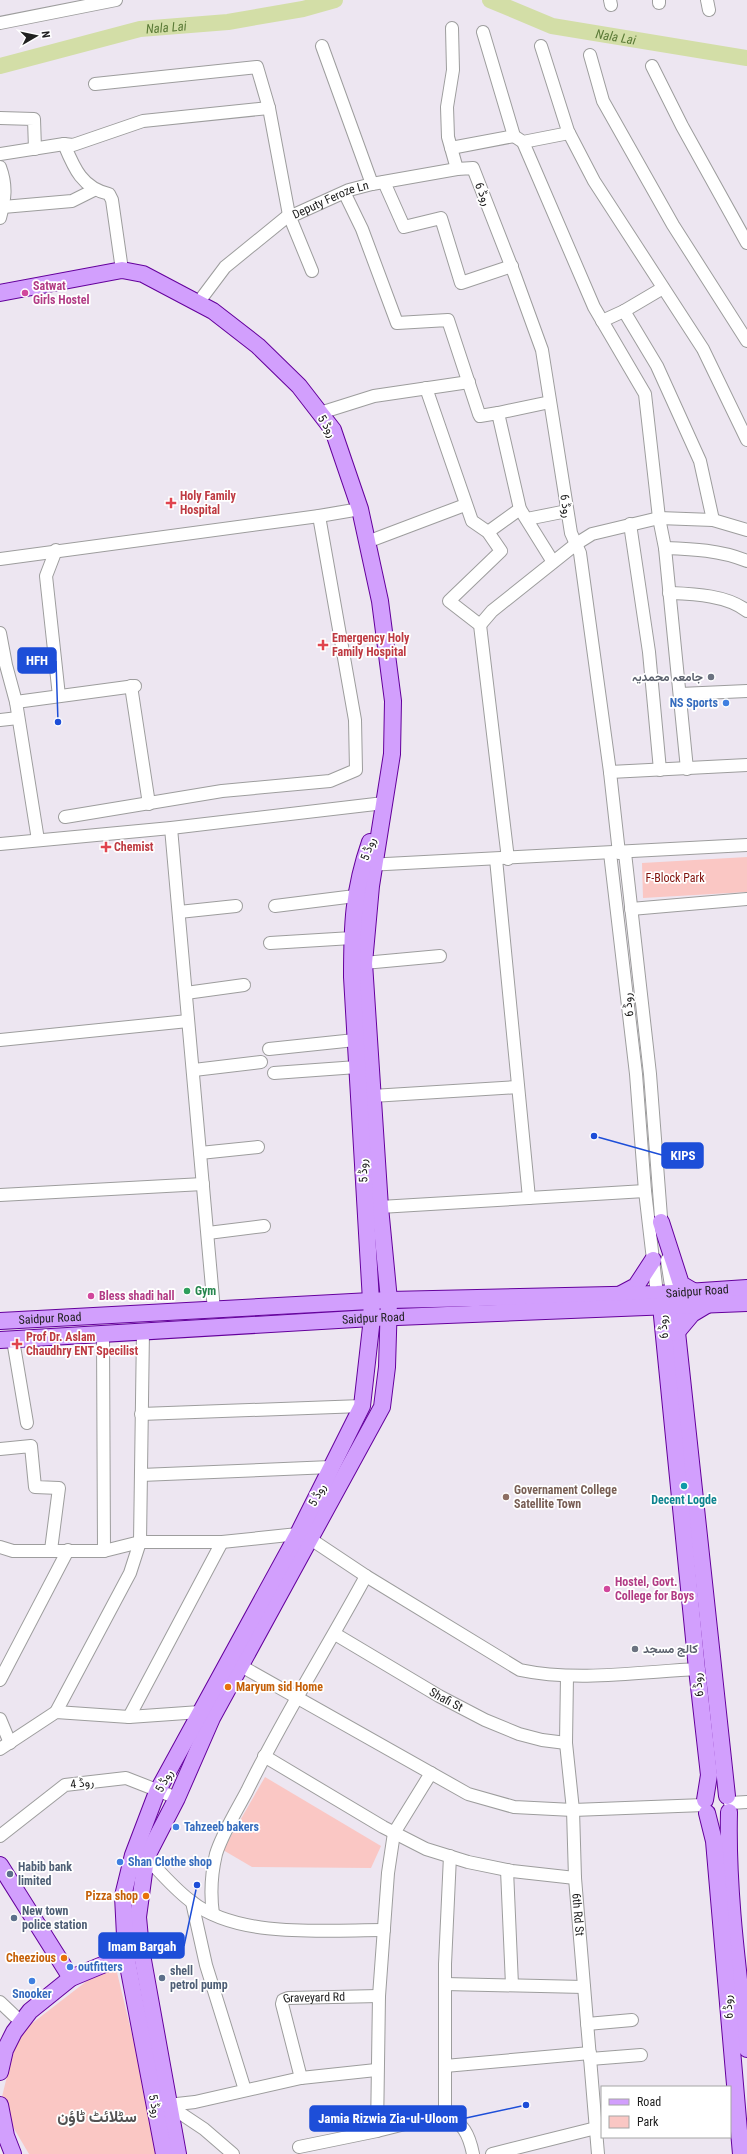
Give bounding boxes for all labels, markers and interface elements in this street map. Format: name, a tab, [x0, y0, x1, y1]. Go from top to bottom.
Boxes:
north arrow	[16, 16, 56, 56]
water label: Nala Lai	[145, 18, 187, 36]
water label: Nala Lai	[595, 26, 637, 47]
text: N	[38, 30, 52, 39]
street label: Deputy Feroze Ln	[290, 178, 370, 222]
street label: روڈ 6	[471, 180, 494, 208]
place label: Satwat Girls Hostel	[33, 279, 90, 307]
marker: Satwat Girls Hostel	[20, 288, 30, 298]
street label: روڈ 5	[314, 412, 339, 440]
place label: Holy Family Hospital	[180, 489, 237, 517]
street label: روڈ 6	[556, 493, 575, 519]
marker: Holy Family Hospital	[165, 497, 177, 509]
place label: Emergency Holy Family Hospital	[332, 631, 410, 659]
marker: Emergency Holy Family Hospital	[317, 639, 329, 651]
callout: HFH	[18, 648, 56, 673]
text: HFH	[26, 653, 48, 668]
place label: جامعہ محمدیہ	[632, 670, 703, 684]
marker: جامعہ محمدیہ	[706, 672, 716, 682]
place label: NS Sports	[670, 696, 719, 710]
marker: NS Sports	[721, 698, 731, 708]
street label: روڈ 5	[358, 836, 379, 863]
place label: Chemist	[114, 840, 154, 854]
marker: Chemist	[101, 842, 111, 852]
park label: F-Block Park	[645, 871, 705, 885]
street label: روڈ 6	[620, 992, 637, 1018]
callout: KIPS	[662, 1143, 703, 1168]
text: KIPS	[670, 1148, 696, 1163]
street label: روڈ 5	[355, 1159, 372, 1183]
street label: Saidpur Road	[665, 1282, 729, 1300]
place label: Gym	[195, 1284, 216, 1298]
marker: Gym	[182, 1286, 192, 1296]
place label: Bless shadi hall	[99, 1289, 175, 1303]
marker: Bless shadi hall	[86, 1291, 96, 1301]
street label: Saidpur Road	[18, 1310, 82, 1327]
street label: Saidpur Road	[342, 1310, 405, 1327]
street label: روڈ 6	[655, 1314, 672, 1340]
place label: Prof Dr. Aslam Chaudhry ENT Specilist	[26, 1330, 139, 1358]
marker: Prof Dr. Aslam Chaudhry ENT Specilist	[11, 1338, 23, 1350]
street label: روڈ 5	[305, 1481, 330, 1509]
marker: Decent Logde	[679, 1481, 689, 1491]
place label: Governament College Satellite Town	[514, 1483, 617, 1511]
marker: Governament College Satellite Town	[501, 1492, 511, 1502]
place label: Decent Logde	[651, 1493, 717, 1507]
place label: Hostel, Govt. College for Boys	[615, 1575, 695, 1603]
marker: Hostel, Govt. College for Boys	[602, 1584, 612, 1594]
place label: کالج مسجد	[643, 1642, 698, 1657]
marker: کالج مسجد	[630, 1644, 640, 1654]
street label: روڈ 6	[690, 1672, 707, 1698]
place label: Maryum sid Home	[236, 1680, 323, 1694]
marker: Maryum sid Home	[223, 1682, 233, 1692]
street label: Shafi St	[427, 1685, 466, 1714]
street label: روڈ 5	[152, 1767, 177, 1795]
street label: روڈ 4	[69, 1775, 95, 1792]
place label: Tahzeeb bakers	[184, 1820, 260, 1834]
marker: Tahzeeb bakers	[171, 1822, 181, 1832]
place label: Shan Clothe shop	[128, 1855, 212, 1869]
marker: Shan Clothe shop	[115, 1857, 125, 1867]
place label: Habib bank limited	[18, 1860, 72, 1888]
marker: Habib bank limited	[5, 1869, 15, 1879]
place label: Pizza shop	[86, 1889, 138, 1903]
marker: Pizza shop	[141, 1891, 151, 1901]
street label: 6th Rd St	[569, 1892, 587, 1937]
place label: New town police station	[22, 1904, 87, 1932]
marker: New town police station	[9, 1913, 19, 1923]
callout: Imam Bargah	[99, 1933, 184, 1958]
text: Imam Bargah	[108, 1939, 176, 1954]
place label: Cheezious	[6, 1951, 57, 1965]
marker: Cheezious	[59, 1953, 69, 1963]
place label: outfitters	[78, 1960, 123, 1974]
marker: outfitters	[65, 1962, 75, 1972]
place label: shell petrol pump	[170, 1964, 228, 1992]
marker: shell petrol pump	[157, 1973, 167, 1983]
marker: Snooker	[27, 1976, 37, 1986]
place label: Snooker	[12, 1987, 52, 2001]
street label: Graveyard Rd	[281, 1990, 345, 2006]
street label: روڈ 6	[720, 1994, 737, 2019]
legend	[601, 2086, 731, 2138]
street label: روڈ 5	[145, 2093, 164, 2119]
text: Road	[637, 2095, 661, 2109]
callout: Jamia Rizwia Zia-ul-Uloom	[310, 2106, 466, 2131]
district label: سٹلائٹ ٹاؤن	[57, 2107, 137, 2127]
text: Jamia Rizwia Zia-ul-Uloom	[318, 2111, 458, 2126]
text: Park	[637, 2115, 659, 2129]

